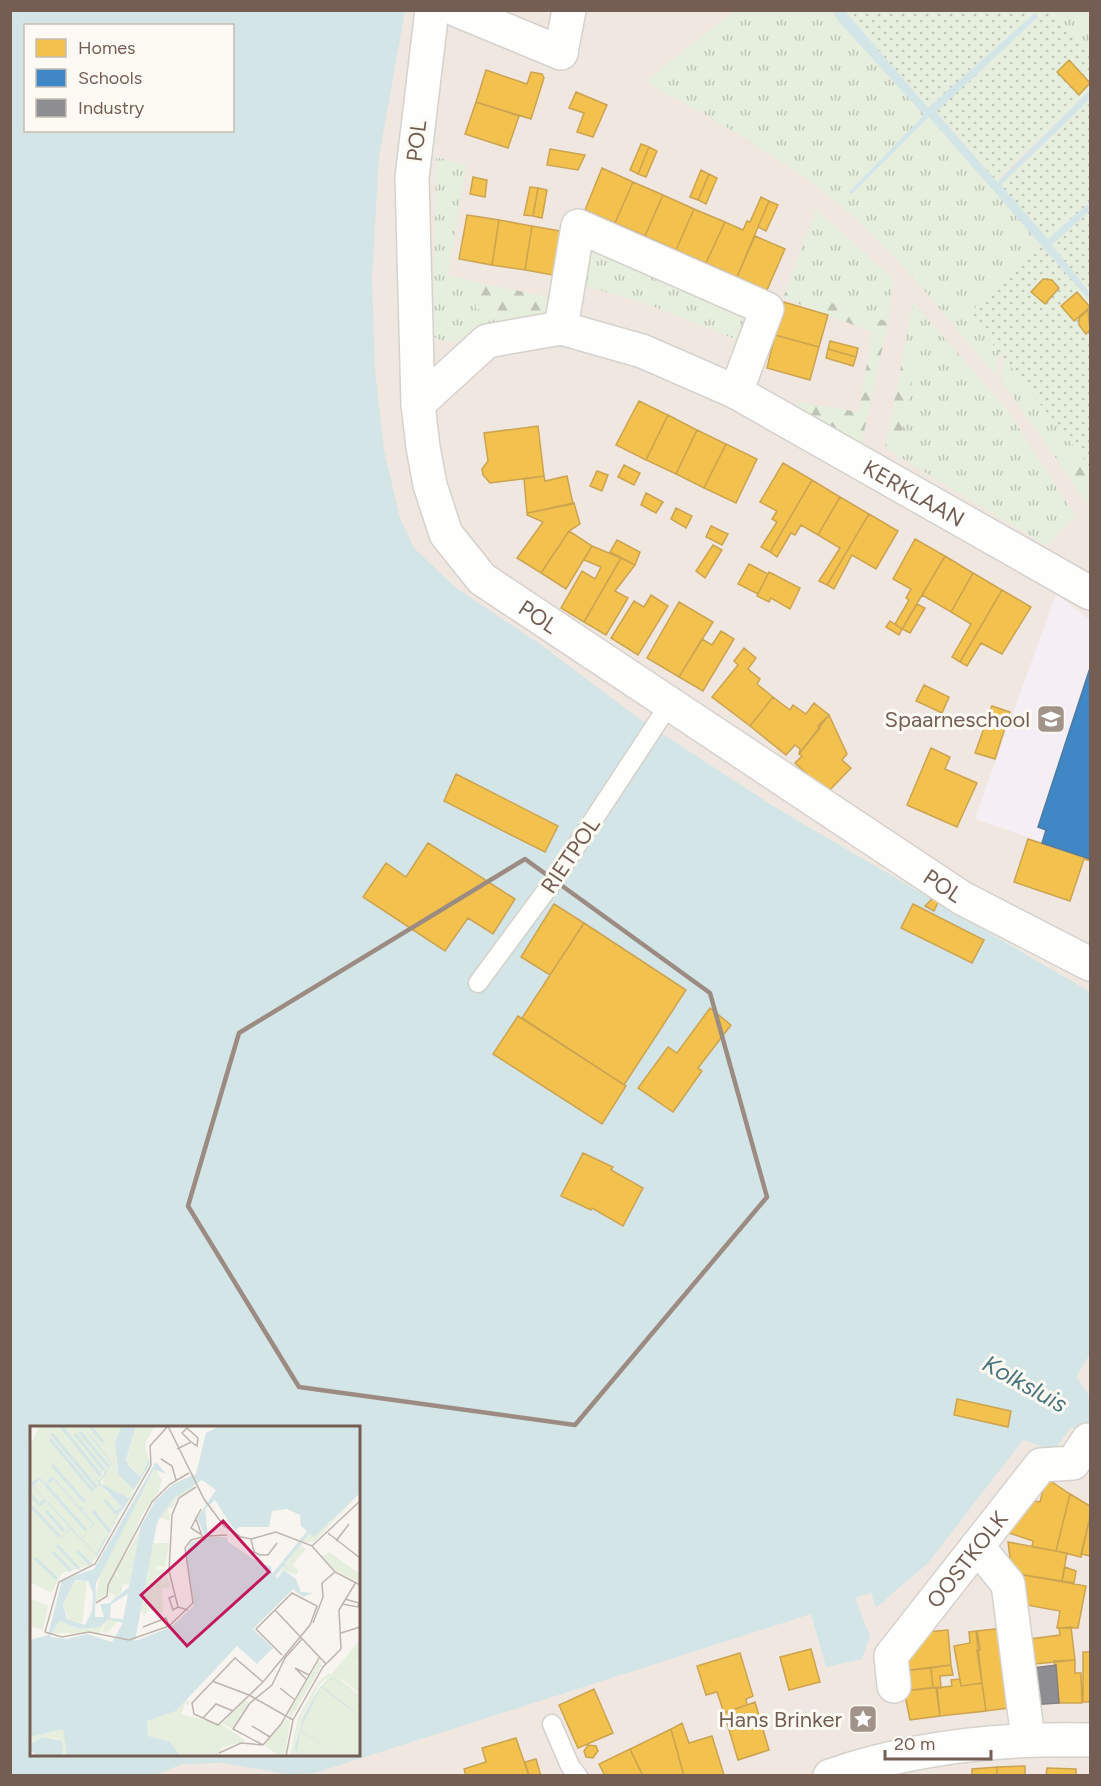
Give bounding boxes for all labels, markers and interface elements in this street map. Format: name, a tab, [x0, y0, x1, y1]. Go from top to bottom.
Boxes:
legend	[24, 24, 234, 132]
text: Homes	[78, 37, 136, 59]
text: Schools	[78, 67, 142, 89]
text: Industry	[78, 97, 145, 119]
street label: POL	[401, 118, 432, 163]
street label: KERKLAAN	[858, 454, 969, 533]
street label: POL	[513, 594, 563, 640]
school or university icon: Spaarneschool	[1035, 703, 1067, 735]
place label: Spaarneschool	[885, 706, 1030, 733]
street label: RIETPOL	[535, 812, 606, 899]
street label: POL	[918, 863, 968, 909]
water label: Kolksluis	[978, 1349, 1073, 1419]
inset map	[30, 1426, 360, 1756]
street label: OOSTKOLK	[921, 1506, 1014, 1613]
place icon: Hans Brinker	[847, 1703, 879, 1735]
place label: Hans Brinker	[718, 1706, 843, 1733]
scale bar	[885, 1723, 992, 1761]
text: 20 m	[894, 1733, 935, 1755]

